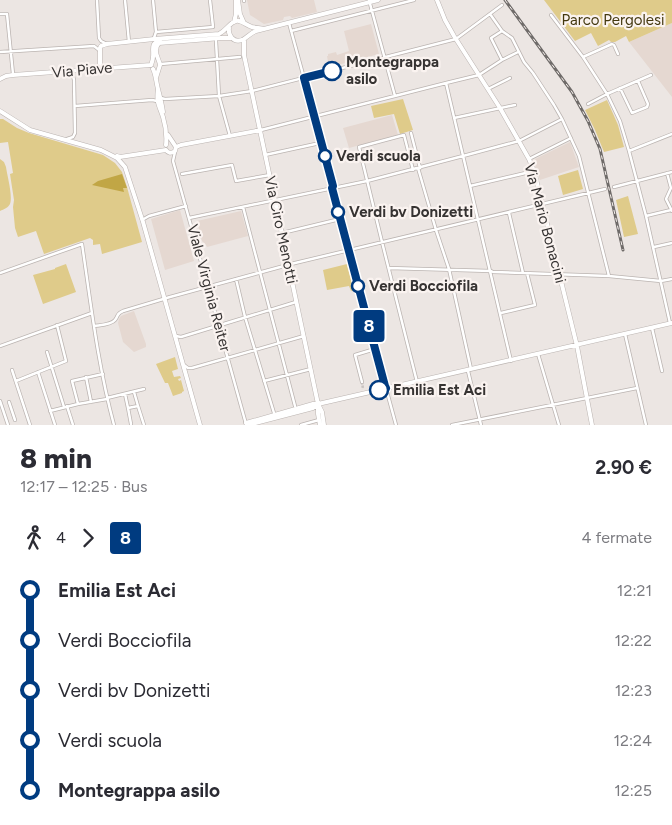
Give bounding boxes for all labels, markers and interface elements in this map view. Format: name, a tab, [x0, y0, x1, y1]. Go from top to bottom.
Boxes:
park label: Parco Pergolesi	[561, 11, 665, 29]
place label: Montegrappa asilo	[346, 53, 439, 88]
street label: Via Piave	[51, 58, 113, 82]
marker: Montegrappa asilo	[322, 61, 342, 81]
place label: Verdi scuola	[336, 147, 421, 165]
marker: Verdi scuola	[318, 149, 332, 163]
street label: Via Mario Bonacini	[520, 161, 570, 285]
street label: Via Ciro Menotti	[261, 174, 301, 286]
place label: Verdi bv Donizetti	[349, 203, 473, 221]
marker: Verdi bv Donizetti	[331, 205, 345, 219]
street label: Viale Virginia Reiter	[183, 222, 235, 354]
place label: Verdi Bocciofila	[369, 277, 478, 295]
marker: Verdi Bocciofila	[351, 279, 365, 293]
line badge: 8	[353, 310, 385, 342]
text: 8	[363, 315, 375, 337]
marker: Emilia Est Aci	[369, 380, 389, 400]
place label: Emilia Est Aci	[393, 381, 486, 399]
text: 8 min	[20, 441, 92, 475]
text: 2.90 €	[595, 456, 652, 479]
text: 12:17 – 12:25 · Bus	[20, 477, 147, 496]
icon: walk	[20, 524, 48, 552]
icon: forward	[74, 524, 102, 552]
text: 8	[120, 527, 131, 549]
text: 4	[56, 528, 66, 547]
text: 4 fermate	[582, 528, 652, 547]
text: Emilia Est Aci	[58, 579, 176, 602]
text: 12:21	[617, 581, 652, 600]
text: Verdi Bocciofila	[58, 629, 191, 652]
text: 12:22	[615, 631, 652, 650]
text: Verdi bv Donizetti	[58, 679, 210, 702]
text: 12:23	[615, 681, 652, 700]
text: Verdi scuola	[58, 729, 162, 752]
text: 12:24	[614, 731, 652, 750]
text: Montegrappa asilo	[58, 779, 220, 802]
text: 12:25	[614, 781, 652, 800]

